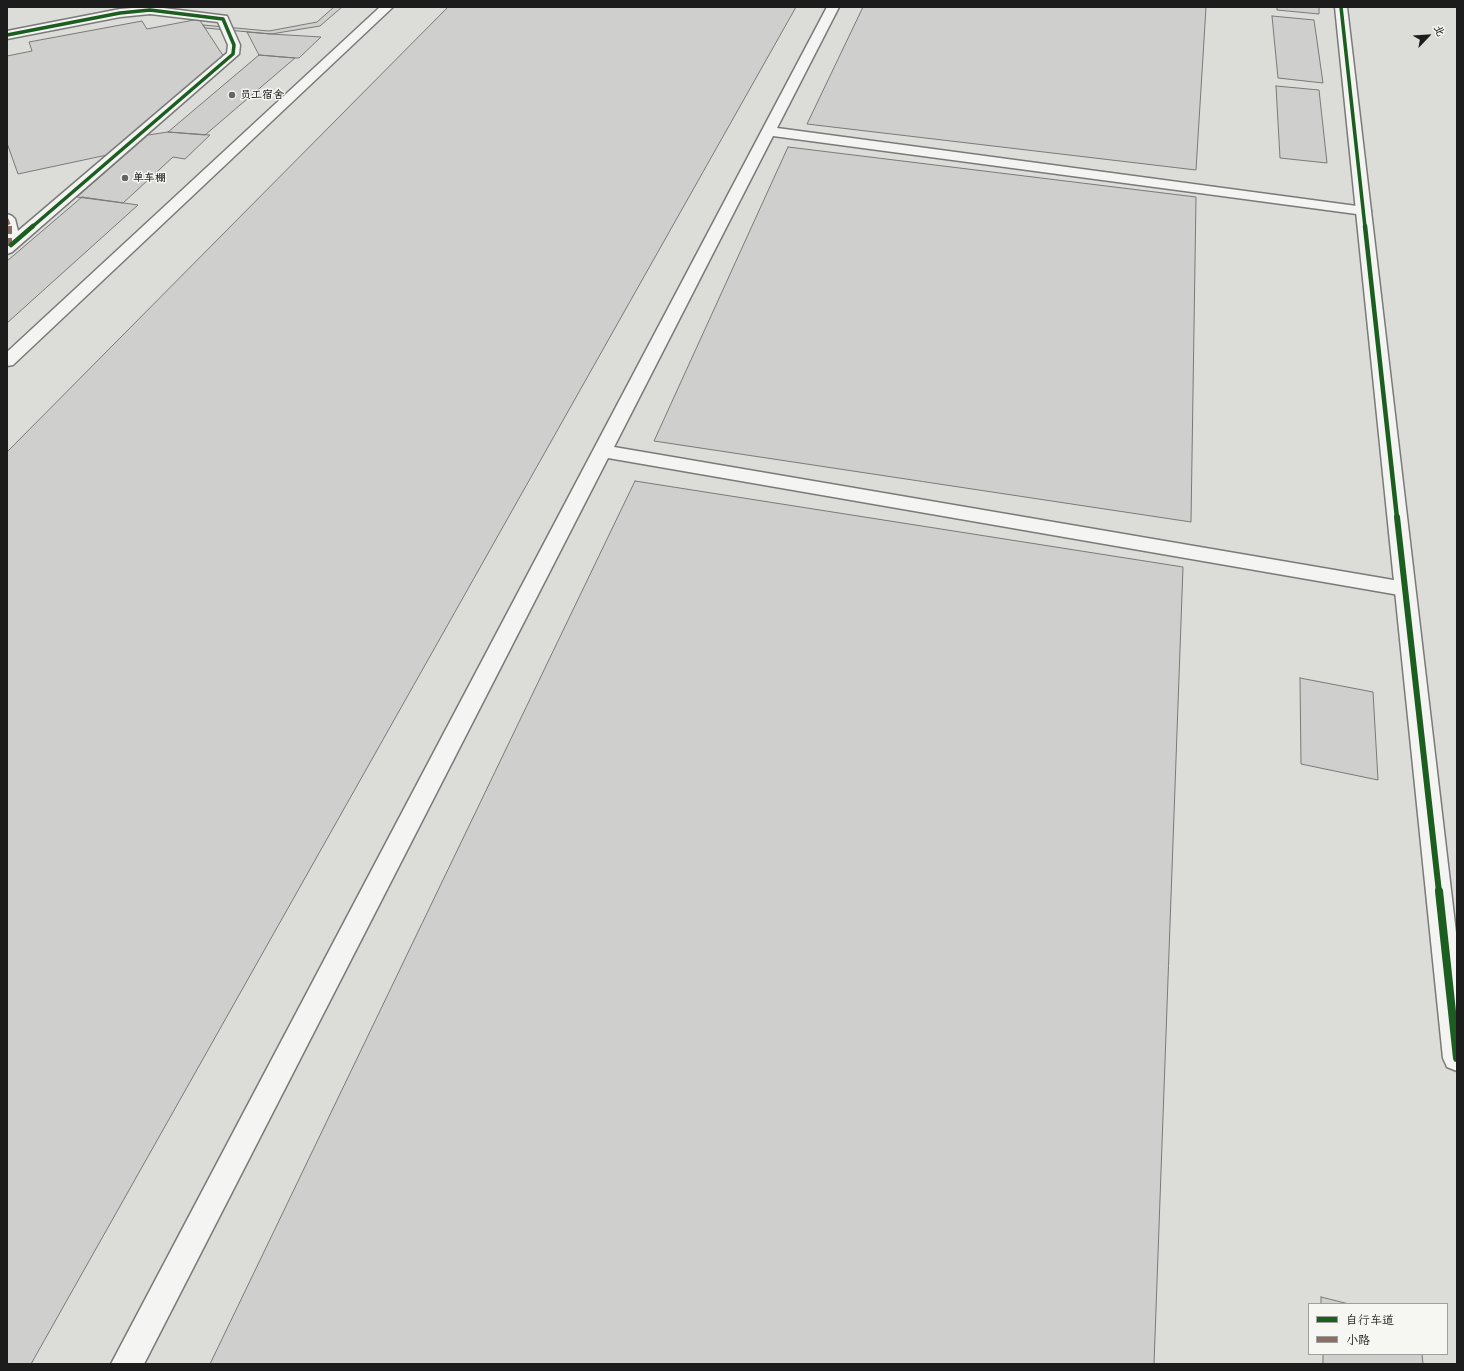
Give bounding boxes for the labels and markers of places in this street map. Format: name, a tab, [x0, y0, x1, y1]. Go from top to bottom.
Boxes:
place label: 员工宿舍	[240, 88, 284, 102]
marker: 员工宿舍	[227, 90, 237, 100]
place label: 单车棚	[133, 171, 166, 185]
marker: 单车棚	[120, 173, 130, 183]

